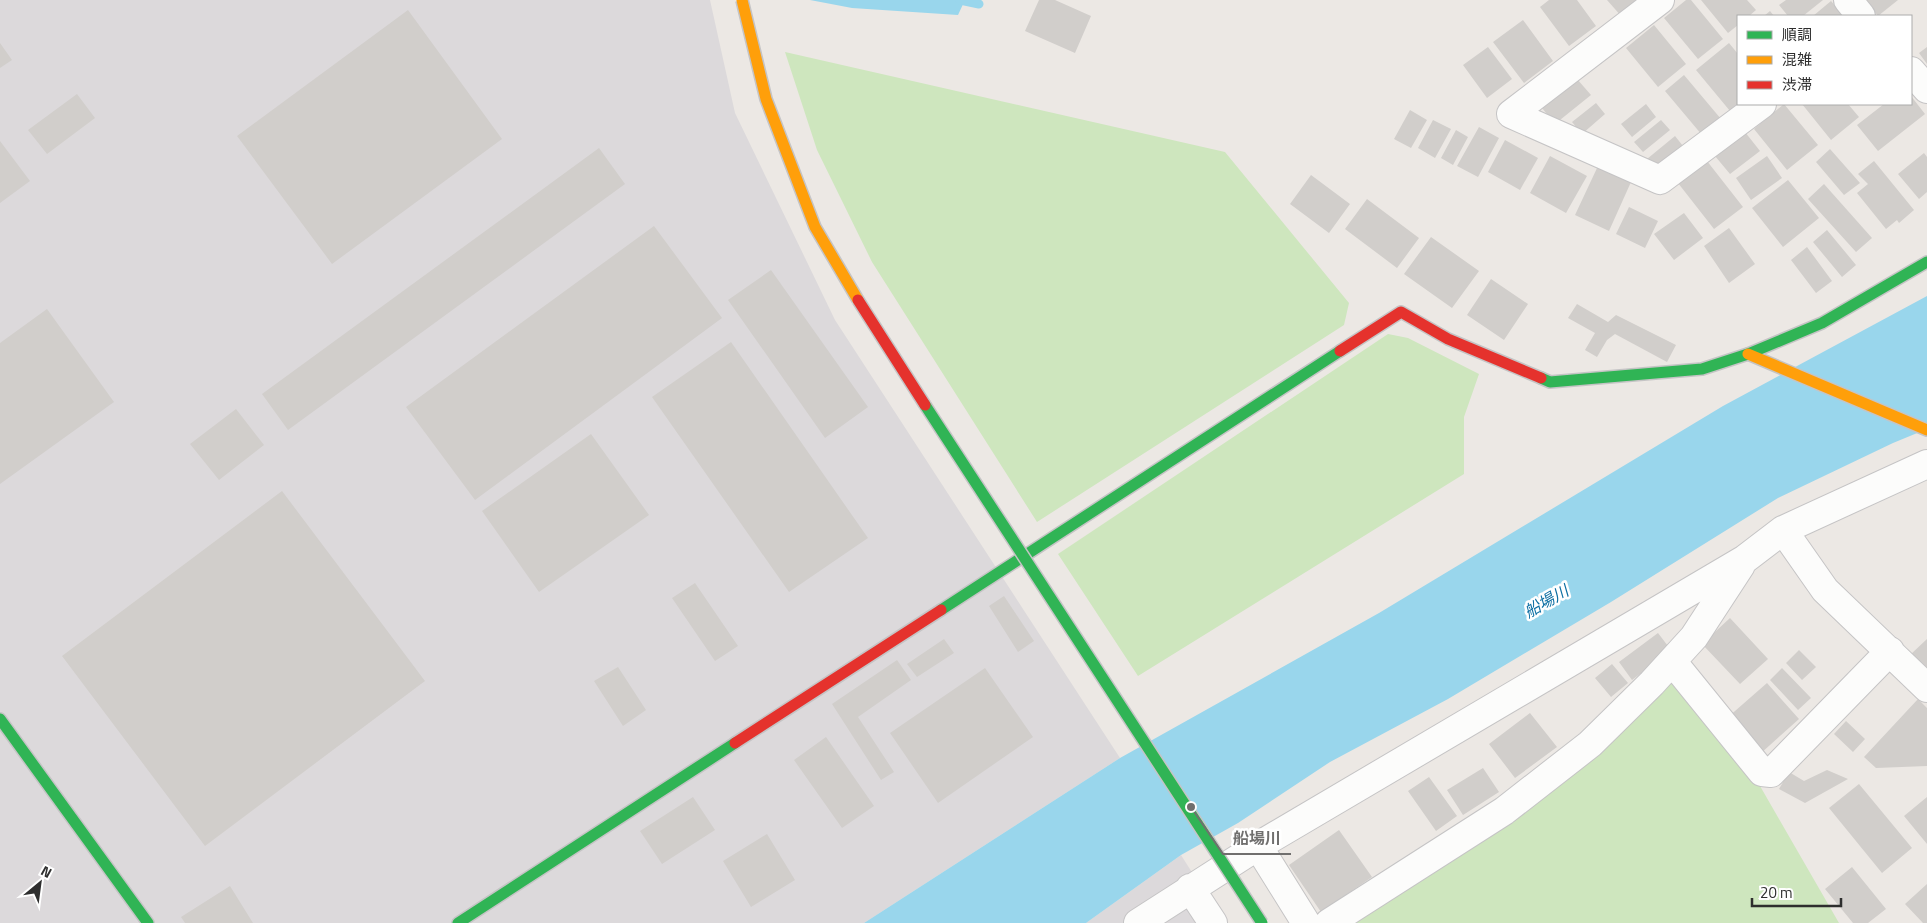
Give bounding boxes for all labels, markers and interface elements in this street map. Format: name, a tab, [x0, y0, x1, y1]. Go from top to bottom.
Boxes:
legend	[1737, 15, 1912, 105]
text: 順調	[1782, 23, 1812, 46]
text: 混雑	[1782, 48, 1812, 71]
text: 渋滞	[1782, 73, 1812, 96]
water label: 船場川	[1519, 578, 1575, 623]
callout: 船場川	[1223, 823, 1291, 854]
text: 船場川	[1233, 826, 1281, 850]
north arrow	[15, 858, 65, 908]
text: N	[37, 860, 56, 883]
scale bar	[1752, 876, 1841, 908]
text: 20 m	[1760, 881, 1793, 904]

